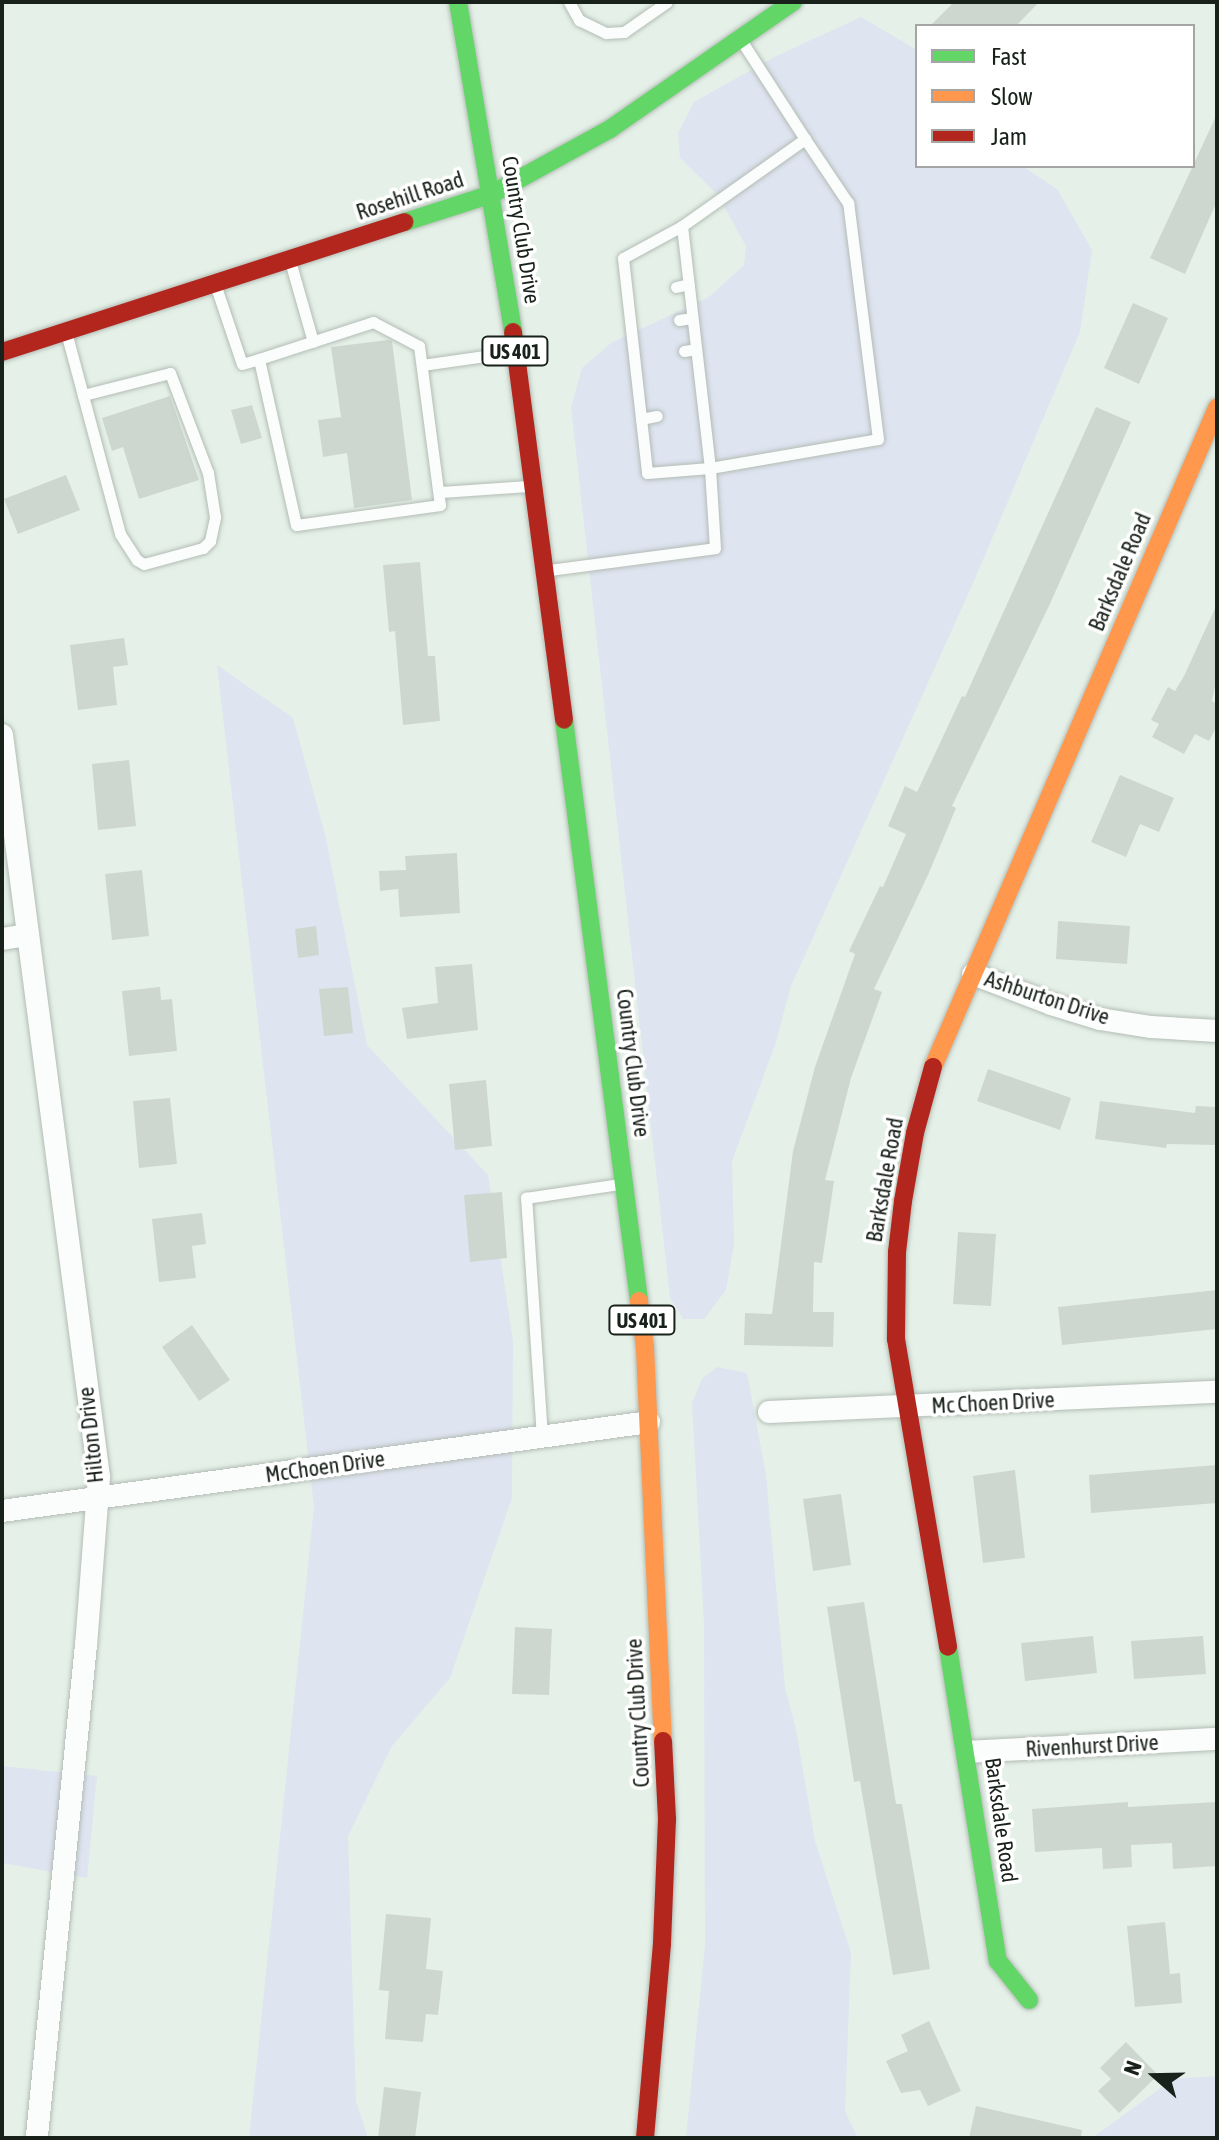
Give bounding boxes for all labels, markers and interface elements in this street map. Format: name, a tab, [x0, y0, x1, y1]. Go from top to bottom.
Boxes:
legend	[915, 24, 1195, 168]
text: Fast	[991, 43, 1027, 70]
text: Slow	[991, 83, 1033, 110]
text: Jam	[991, 123, 1027, 150]
street label: Country Club Drive	[496, 154, 546, 306]
street label: Rosehill Road	[353, 166, 467, 226]
road number: US 401	[481, 335, 549, 367]
street label: Barksdale Road	[1083, 509, 1157, 635]
street label: Ashburton Drive	[981, 965, 1113, 1031]
street label: Country Club Drive	[611, 987, 655, 1139]
street label: Barksdale Road	[861, 1116, 909, 1244]
road number: US 401	[608, 1304, 676, 1336]
street label: Hilton Drive	[73, 1386, 109, 1484]
street label: Mc Choen Drive	[931, 1387, 1055, 1419]
street label: McChoen Drive	[264, 1446, 386, 1488]
street label: Country Club Drive	[621, 1638, 655, 1788]
street label: Rivenhurst Drive	[1025, 1729, 1159, 1763]
street label: Barksdale Road	[979, 1756, 1023, 1884]
north arrow	[1115, 2036, 1195, 2116]
text: N	[1118, 2057, 1147, 2078]

